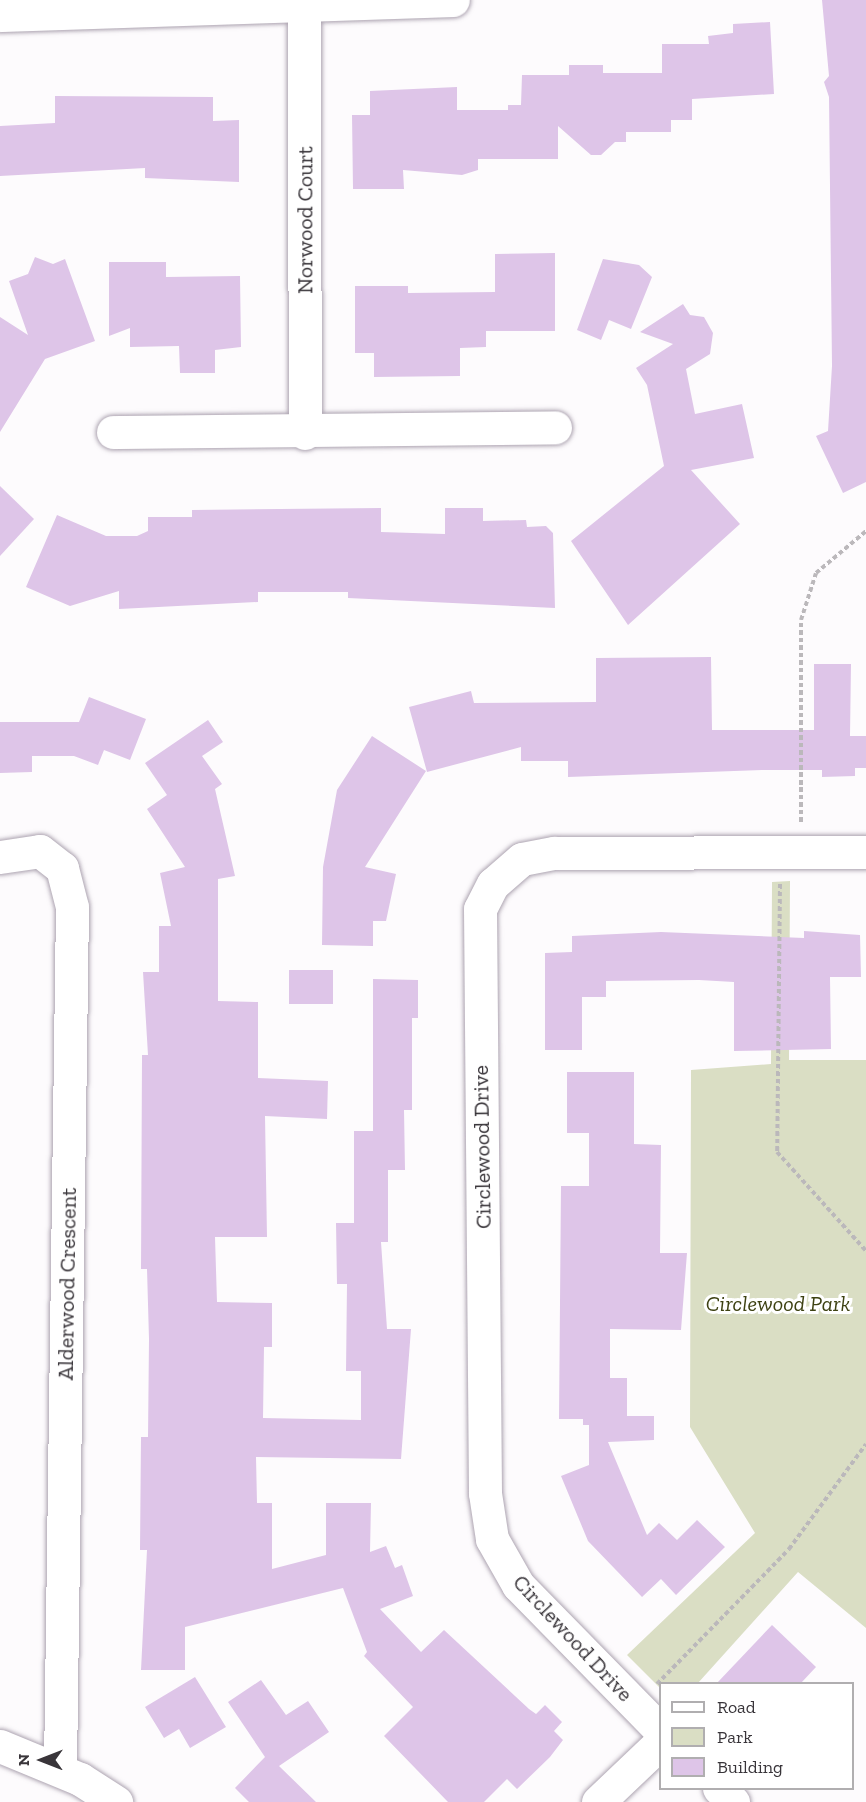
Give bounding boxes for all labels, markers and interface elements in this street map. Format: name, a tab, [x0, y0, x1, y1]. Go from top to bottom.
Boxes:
street label: Norwood Court	[292, 146, 318, 294]
street label: Circlewood Drive	[467, 1065, 497, 1229]
street label: Alderwood Crescent	[52, 1187, 82, 1381]
park label: Circlewood Park	[706, 1291, 850, 1317]
street label: Circlewood Drive	[507, 1569, 639, 1707]
legend	[659, 1682, 854, 1790]
text: Road	[717, 1696, 756, 1718]
text: Park	[717, 1726, 753, 1748]
north arrow	[12, 1730, 72, 1790]
text: N	[14, 1754, 33, 1766]
text: Building	[717, 1756, 783, 1778]

